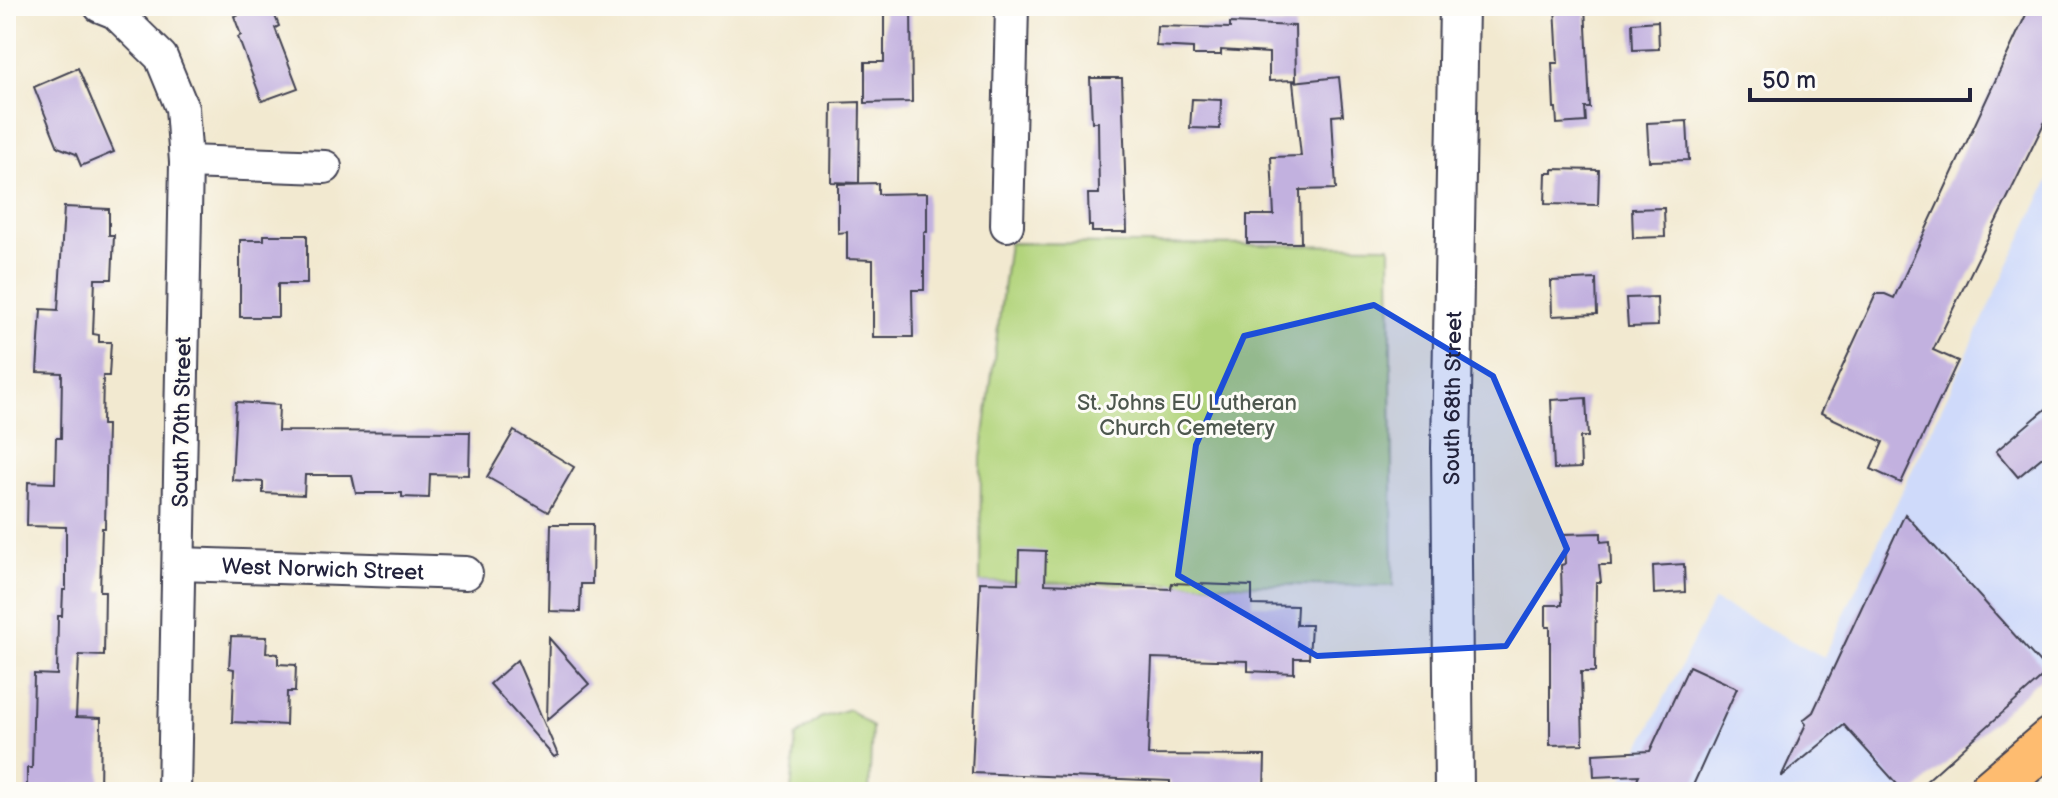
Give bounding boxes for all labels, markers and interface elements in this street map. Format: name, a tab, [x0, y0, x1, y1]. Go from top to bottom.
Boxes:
scale bar	[1750, 52, 1970, 102]
text: 50 m	[1762, 66, 1816, 95]
street label: South 68th Street	[1439, 311, 1468, 485]
street label: South 70th Street	[168, 336, 197, 508]
park label: St. Johns EU Lutheran Church Cemetery	[1077, 390, 1297, 442]
street label: West Norwich Street	[221, 553, 425, 587]

